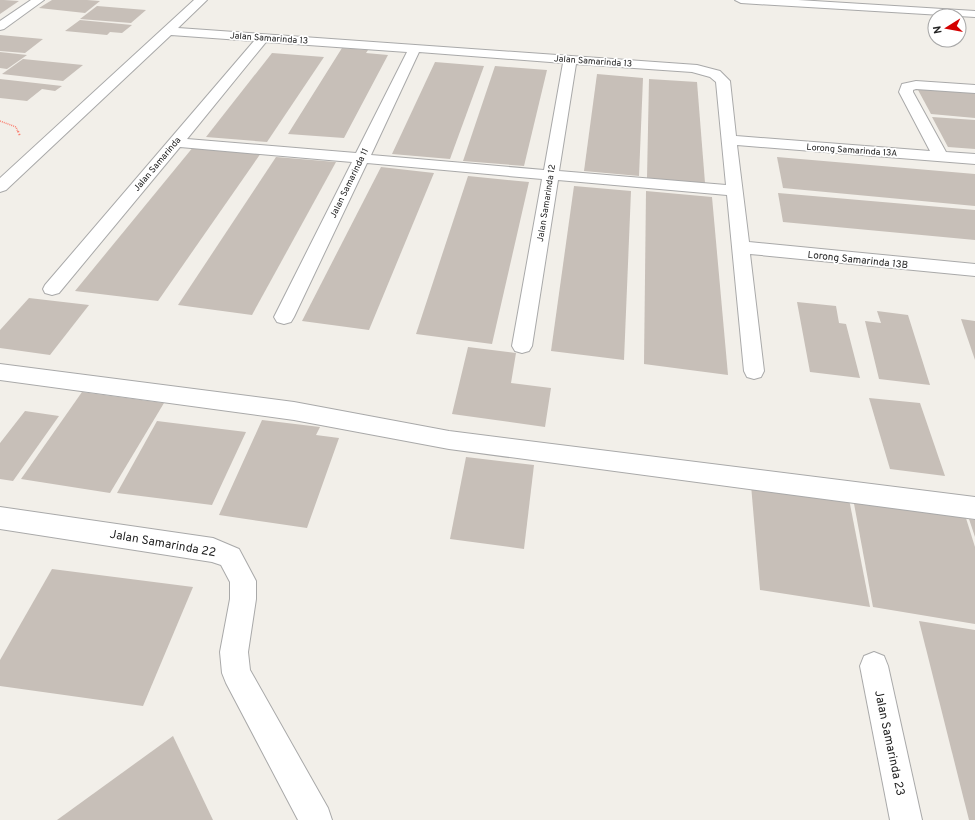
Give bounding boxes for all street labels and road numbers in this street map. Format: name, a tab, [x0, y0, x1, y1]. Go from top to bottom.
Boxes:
street label: Jalan Samarinda 13	[229, 30, 308, 47]
street label: Jalan Samarinda 13	[553, 53, 632, 70]
street label: Jalan Samarinda	[131, 135, 183, 194]
street label: Lorong Samarinda 13A	[806, 142, 898, 159]
street label: Jalan Samarinda 11	[328, 146, 371, 220]
street label: Jalan Samarinda 12	[535, 163, 558, 243]
street label: Lorong Samarinda 13B	[807, 249, 909, 272]
street label: Jalan Samarinda 22	[108, 527, 217, 561]
street label: Jalan Samarinda 23	[870, 689, 908, 797]

